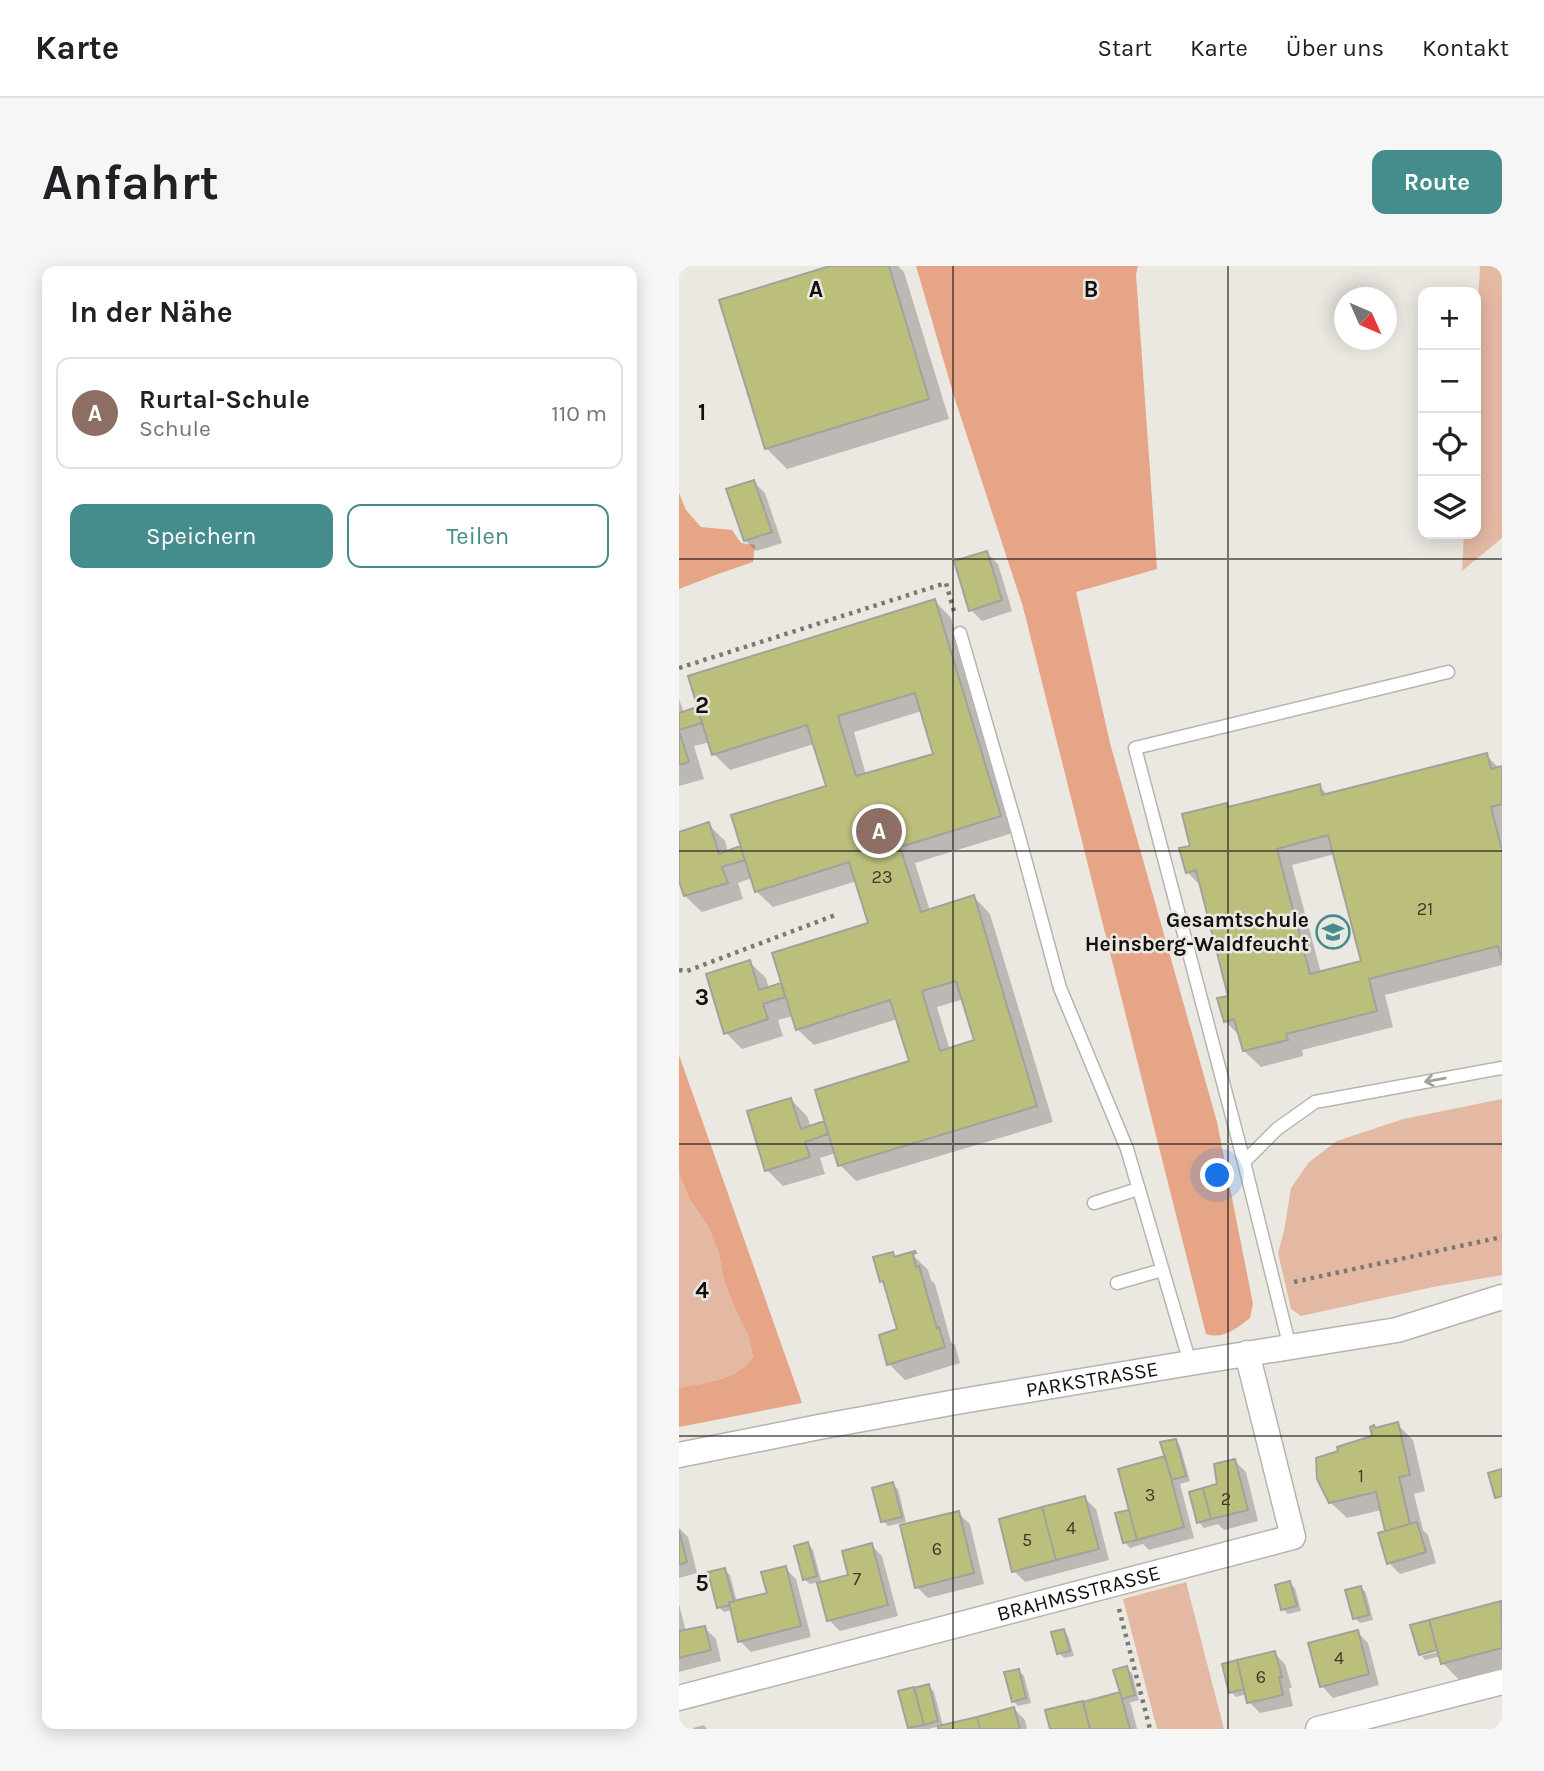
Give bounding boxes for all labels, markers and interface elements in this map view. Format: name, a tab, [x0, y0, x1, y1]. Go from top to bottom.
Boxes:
text: Karte	[35, 29, 119, 67]
text: Start	[1098, 34, 1152, 62]
text: Karte	[1190, 34, 1248, 62]
text: Über uns	[1286, 34, 1384, 62]
text: Kontakt	[1422, 34, 1509, 62]
button: Route	[1372, 150, 1502, 214]
text: Anfahrt	[42, 154, 219, 211]
text: A	[809, 276, 823, 303]
text: B	[1084, 276, 1098, 303]
north arrow	[1334, 287, 1397, 350]
map controls	[1418, 287, 1481, 539]
button: +	[1418, 287, 1481, 350]
text: In der Nähe	[70, 294, 233, 330]
button: −	[1418, 350, 1481, 413]
text: Rurtal-Schule	[139, 384, 310, 415]
text: 1	[698, 399, 706, 426]
text: A	[88, 400, 102, 427]
text: 110 m	[551, 400, 607, 427]
button: locate	[1418, 413, 1481, 476]
text: Schule	[139, 415, 211, 442]
button: layers	[1418, 476, 1481, 539]
button: Speichern	[70, 504, 333, 568]
button: Teilen	[347, 504, 609, 568]
text: 2	[695, 692, 709, 719]
pin: A	[856, 805, 902, 857]
house number: 23	[871, 866, 893, 888]
house number: 21	[1417, 898, 1433, 920]
place label: Gesamtschule Heinsberg-Waldfeucht	[1085, 908, 1309, 956]
school or university icon: Gesamtschule Heinsberg-Waldfeucht	[1314, 913, 1352, 951]
text: 3	[695, 984, 709, 1011]
one-way arrow	[1424, 1074, 1447, 1087]
your location	[1200, 1158, 1234, 1192]
text: 4	[695, 1277, 709, 1304]
street label: PARKSTRASSE	[1024, 1356, 1160, 1402]
house number: 1	[1358, 1465, 1364, 1487]
house number: 3	[1145, 1484, 1155, 1506]
house number: 2	[1221, 1488, 1231, 1510]
house number: 4	[1066, 1517, 1076, 1539]
house number: 5	[1022, 1529, 1032, 1551]
house number: 6	[932, 1538, 942, 1560]
street label: BRAHMSSTRASSE	[994, 1560, 1163, 1626]
house number: 7	[853, 1568, 862, 1590]
text: 5	[695, 1570, 709, 1597]
house number: 4	[1334, 1647, 1344, 1669]
house number: 6	[1256, 1666, 1266, 1688]

